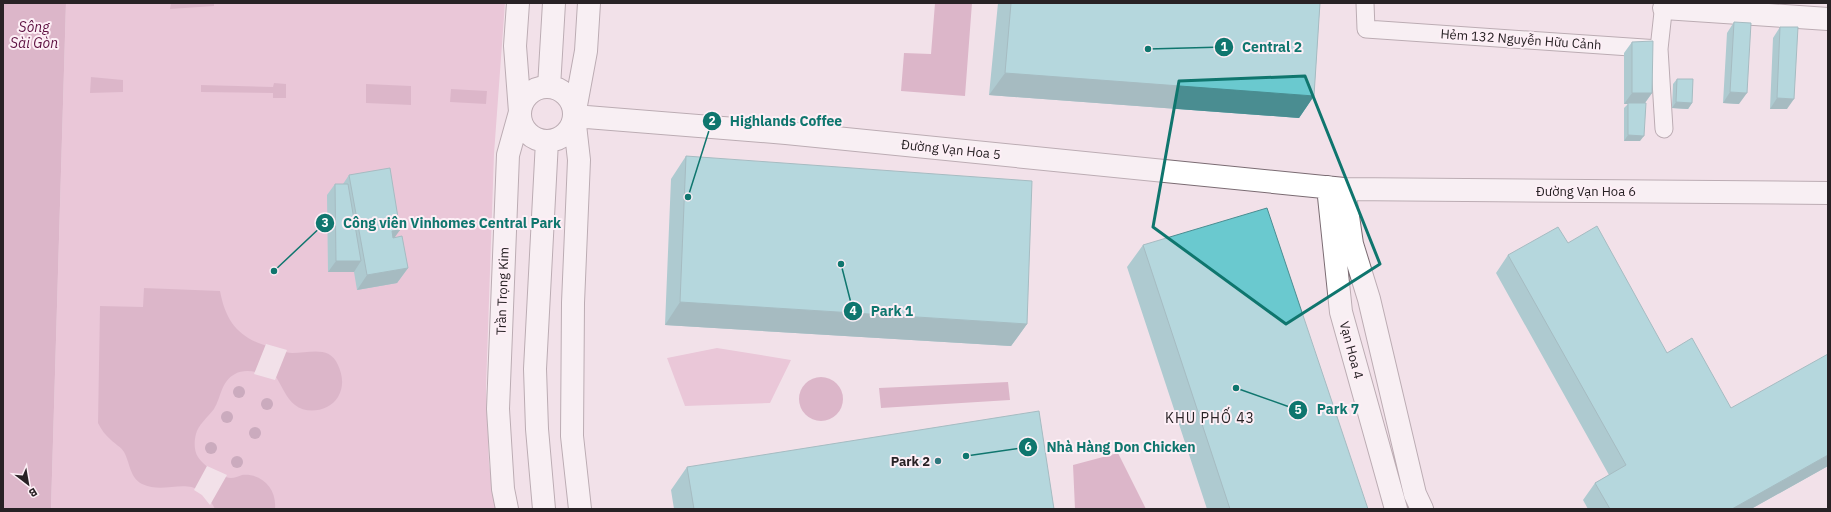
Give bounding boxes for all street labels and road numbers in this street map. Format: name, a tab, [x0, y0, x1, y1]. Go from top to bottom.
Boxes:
street label: Hẻm 132 Nguyễn Hữu Cảnh	[1440, 25, 1602, 54]
street label: Đường Vạn Hoa 5	[900, 136, 1002, 163]
street label: Đường Vạn Hoa 6	[1536, 183, 1636, 200]
street label: Trần Trọng Kim	[492, 247, 513, 335]
street label: Vạn Hoa 4	[1336, 319, 1367, 381]

